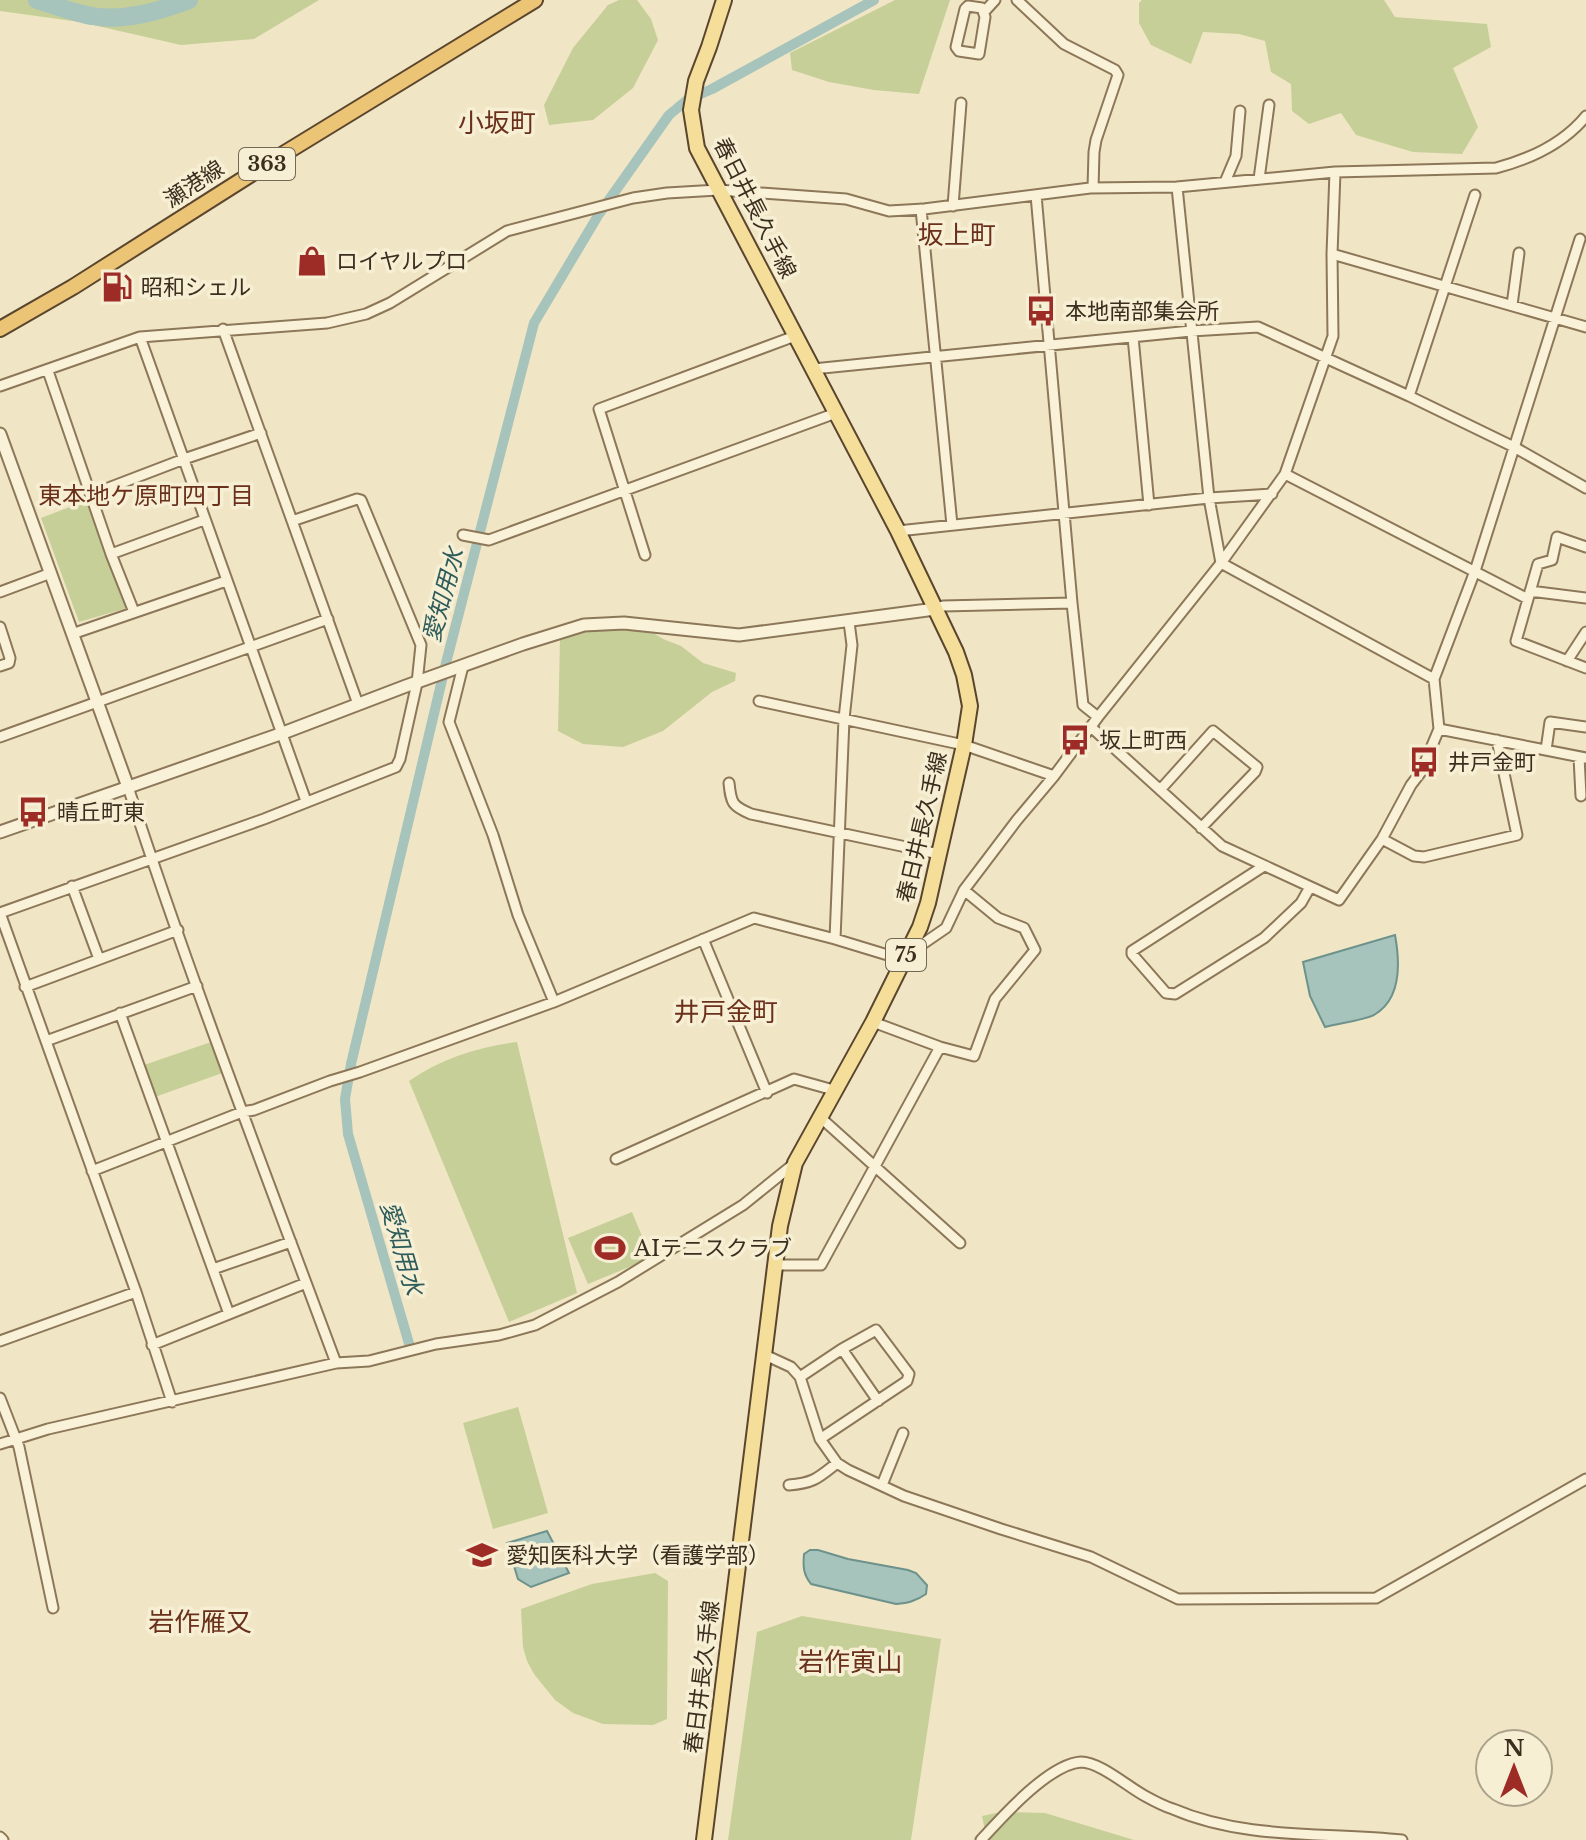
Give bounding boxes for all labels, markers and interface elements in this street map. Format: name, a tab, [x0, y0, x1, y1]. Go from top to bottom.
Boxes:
district label: 小坂町	[458, 107, 536, 139]
street label: 春日井長久手線	[708, 133, 802, 283]
road number: 363	[239, 148, 295, 180]
street label: 瀬港線	[159, 155, 229, 213]
district label: 坂上町	[918, 219, 996, 251]
shop icon: ロイヤルプロ	[295, 244, 329, 278]
place label: ロイヤルプロ	[336, 248, 467, 275]
fuel station icon: 昭和シェル	[100, 270, 134, 304]
place label: 昭和シェル	[141, 274, 251, 301]
bus stop icon: 本地南部集会所	[1024, 294, 1058, 328]
place label: 本地南部集会所	[1065, 298, 1219, 325]
district label: 東本地ケ原町四丁目	[38, 481, 254, 510]
water label: 愛知用水	[417, 542, 470, 645]
bus stop icon: 坂上町西	[1058, 723, 1092, 757]
place label: 坂上町西	[1099, 727, 1187, 754]
bus stop icon: 井戸金町	[1407, 745, 1441, 779]
street label: 春日井長久手線	[892, 749, 952, 905]
place label: 井戸金町	[1448, 749, 1536, 776]
bus stop icon: 晴丘町東	[16, 795, 50, 829]
place label: 晴丘町東	[57, 799, 145, 826]
road number: 75	[886, 939, 926, 971]
district label: 井戸金町	[674, 996, 778, 1028]
water label: 愛知用水	[375, 1198, 430, 1301]
sports icon: AIテニスクラブ	[593, 1231, 627, 1265]
place label: AIテニスクラブ	[633, 1235, 792, 1262]
school or university icon: 愛知医科大学（看護学部）	[465, 1538, 499, 1572]
place label: 愛知医科大学（看護学部）	[506, 1542, 770, 1569]
street label: 春日井長久手線	[679, 1599, 725, 1755]
district label: 岩作雁又	[148, 1606, 252, 1638]
district label: 岩作寅山	[798, 1646, 902, 1678]
north arrow	[1474, 1728, 1554, 1808]
text: N	[1504, 1735, 1525, 1762]

